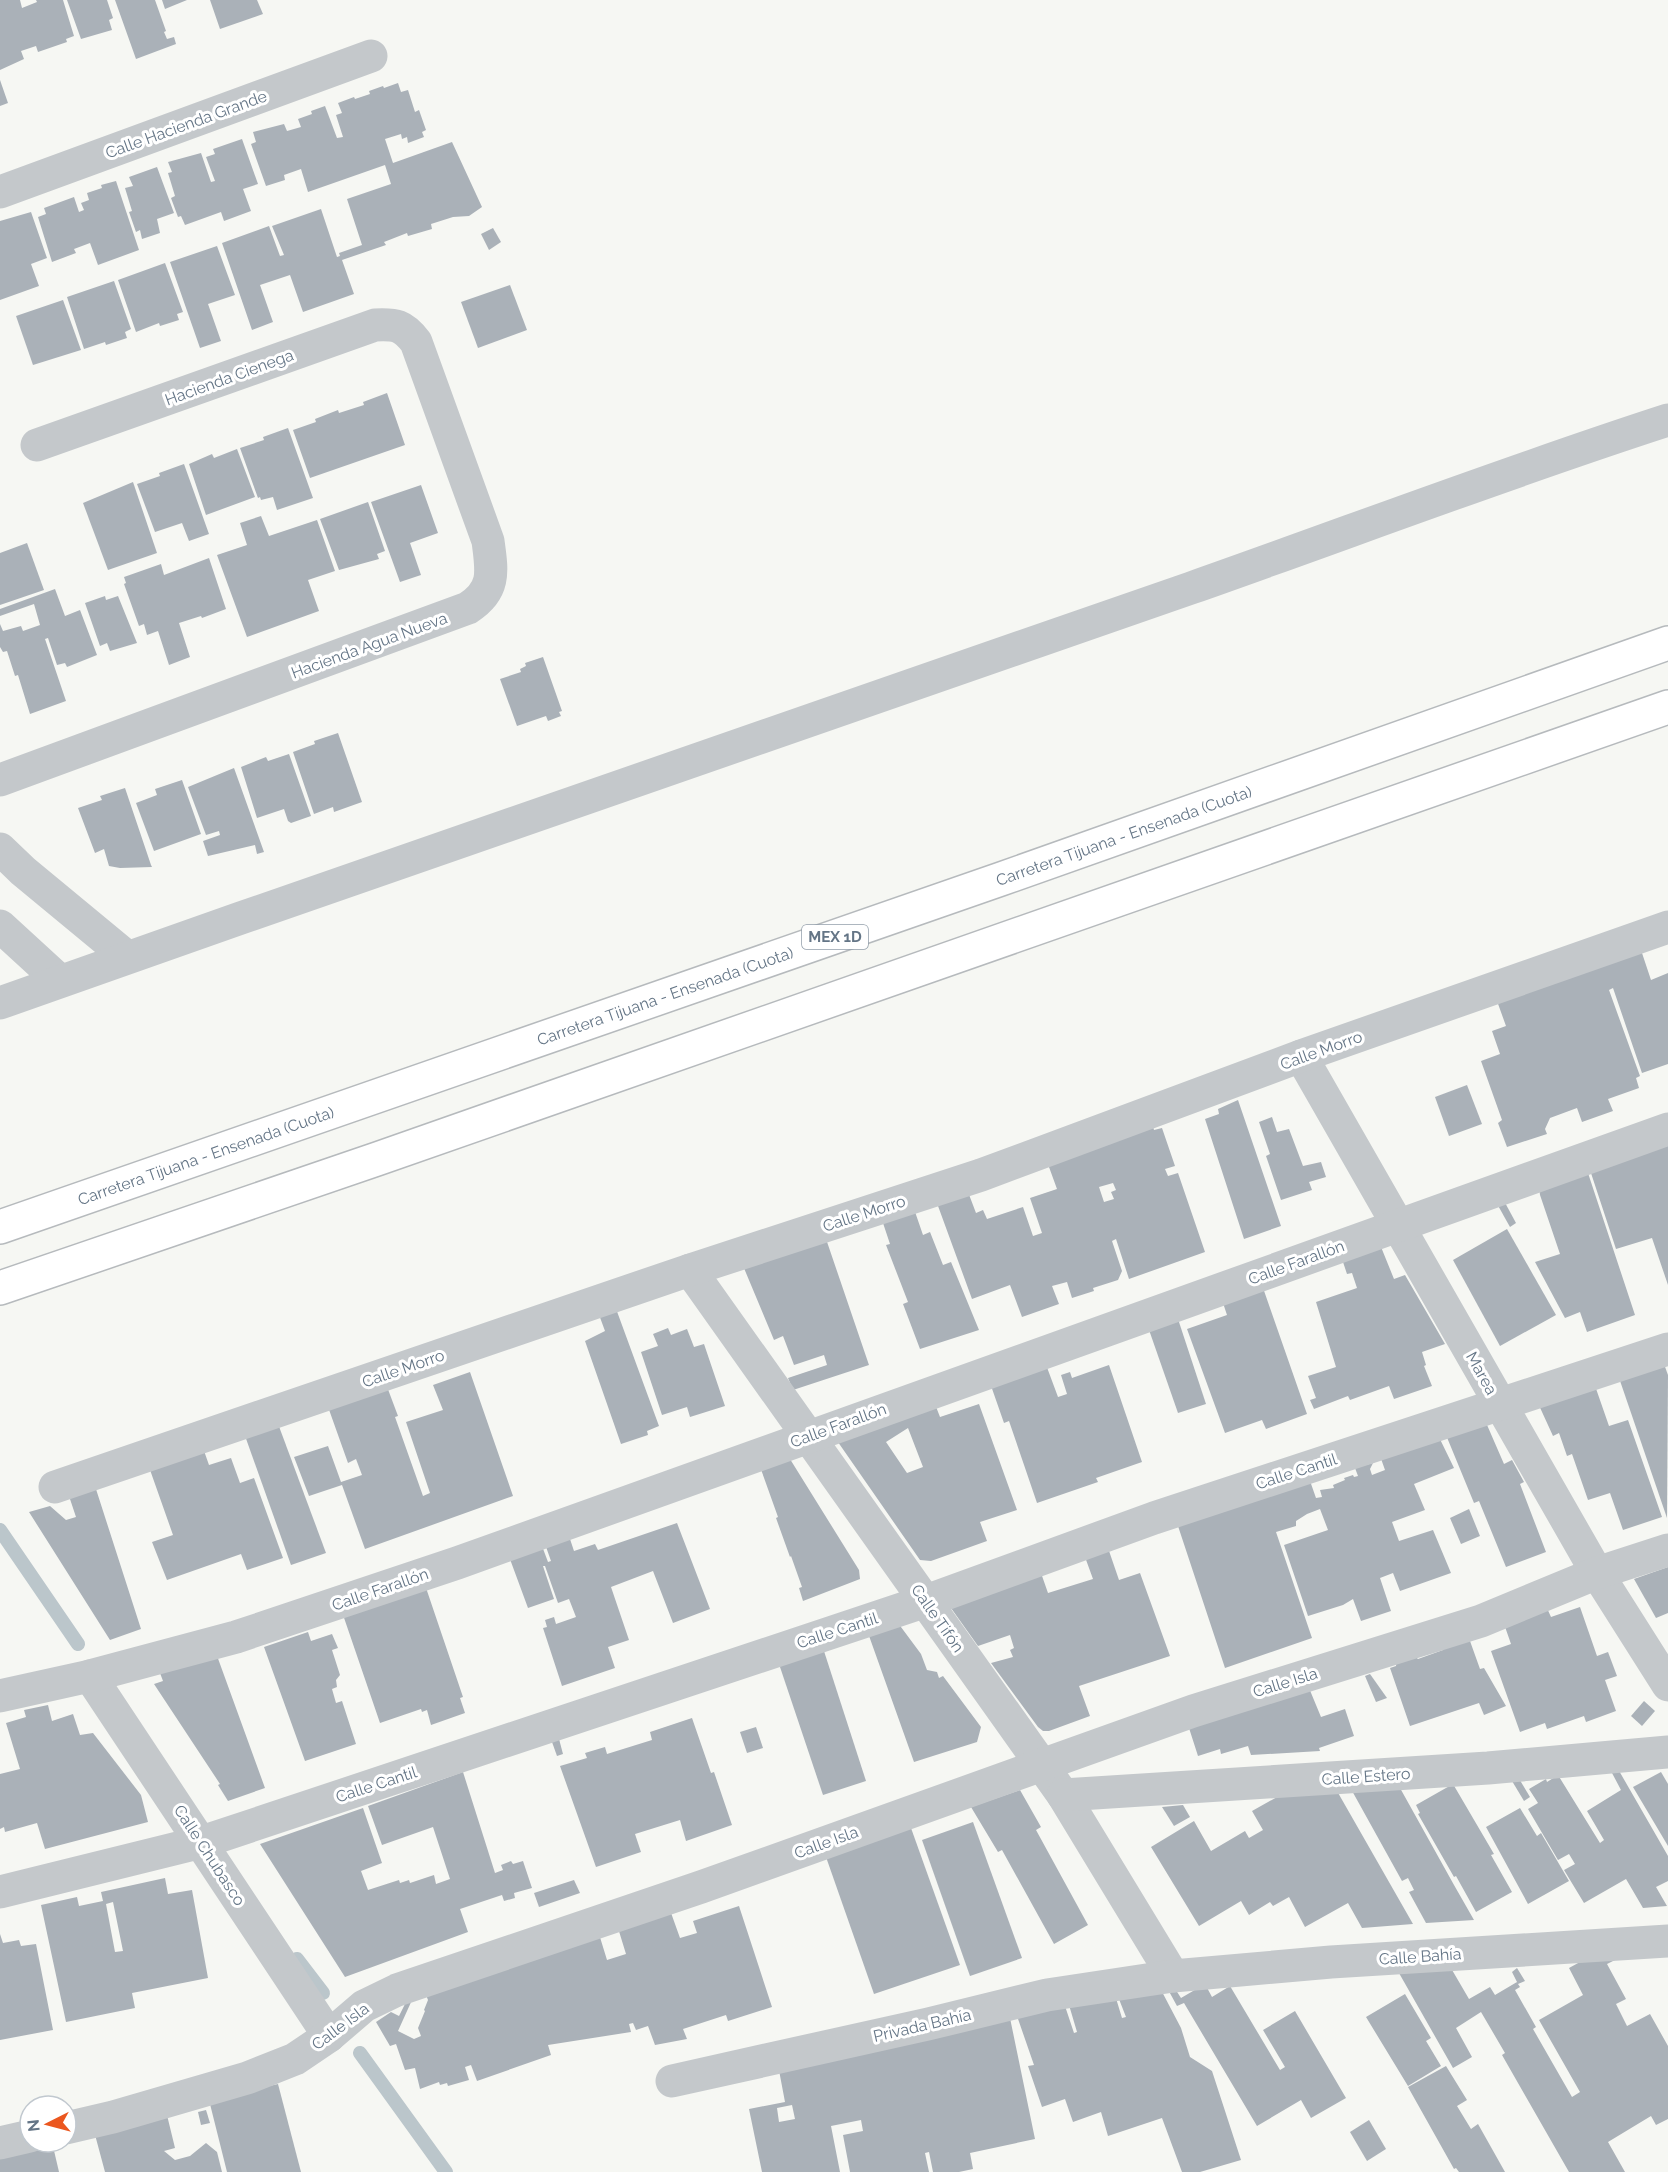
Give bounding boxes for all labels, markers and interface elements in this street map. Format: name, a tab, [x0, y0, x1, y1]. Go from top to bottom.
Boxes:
street label: Calle Hacienda Grande	[103, 86, 270, 163]
street label: Hacienda Cienega	[162, 345, 296, 410]
street label: Hacienda Agua Nueva	[289, 608, 450, 683]
street label: Carretera Tijuana - Ensenada (Cuota)	[993, 782, 1254, 890]
road number: MEX 1D	[802, 925, 868, 949]
street label: Carretera Tijuana - Ensenada (Cuota)	[534, 943, 796, 1050]
street label: Calle Morro	[1278, 1027, 1365, 1074]
street label: Carretera Tijuana - Ensenada (Cuota)	[75, 1103, 337, 1209]
street label: Calle Morro	[820, 1191, 908, 1236]
street label: Calle Farallón	[1246, 1236, 1347, 1289]
street label: Calle Morro	[360, 1346, 447, 1391]
street label: Marea	[1462, 1348, 1501, 1398]
street label: Calle Farallón	[788, 1399, 889, 1452]
street label: Calle Cantil	[1253, 1449, 1340, 1493]
street label: Calle Farallón	[329, 1564, 431, 1615]
street label: Calle Tifón	[907, 1581, 968, 1656]
street label: Calle Cantil	[794, 1608, 881, 1652]
street label: Calle Isla	[1251, 1664, 1320, 1701]
street label: Calle Cantil	[333, 1762, 420, 1806]
street label: Calle Estero	[1321, 1764, 1411, 1789]
street label: Calle Chubasco	[170, 1801, 249, 1909]
street label: Calle Isla	[792, 1822, 861, 1863]
street label: Calle Bahía	[1378, 1944, 1462, 1969]
street label: Calle Isla	[308, 1999, 373, 2054]
street label: Privada Bahía	[871, 2005, 973, 2046]
north arrow	[18, 2094, 78, 2154]
text: N	[23, 2118, 44, 2133]

